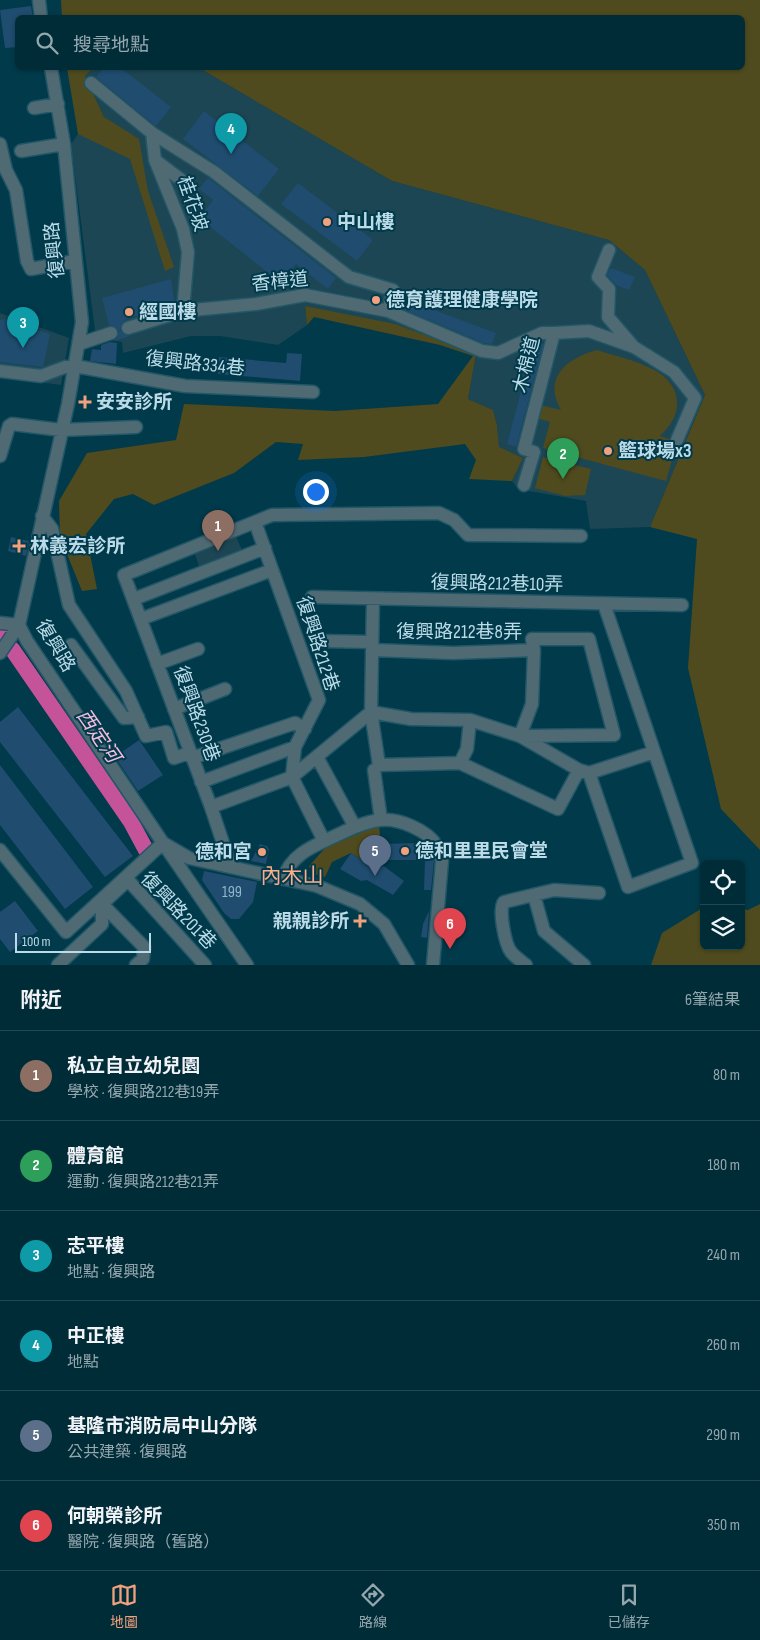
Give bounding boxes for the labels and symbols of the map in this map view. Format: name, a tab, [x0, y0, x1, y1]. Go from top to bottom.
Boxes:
pin: 4	[215, 113, 247, 154]
street label: 桂花坡	[172, 173, 212, 235]
place label: 中山樓	[337, 211, 394, 234]
marker: 中山樓	[321, 216, 333, 228]
street label: 復興路	[41, 220, 69, 280]
street label: 香樟道	[250, 268, 310, 296]
place label: 德育護理健康學院	[386, 289, 538, 312]
marker: 德育護理健康學院	[370, 294, 382, 306]
place label: 經國樓	[139, 301, 196, 324]
marker: 經國樓	[123, 306, 135, 318]
pin: 3	[7, 307, 39, 348]
street label: 木棉道	[509, 335, 545, 395]
street label: 復興路334巷	[144, 347, 246, 381]
place label: 安安診所	[96, 391, 172, 414]
marker: 安安診所	[78, 395, 92, 409]
pin: 2	[547, 438, 579, 479]
place label: 籃球場x3	[618, 440, 691, 463]
marker: 籃球場x3	[602, 445, 614, 457]
your location	[303, 479, 329, 505]
pin: 1	[202, 510, 234, 551]
place label: 林義宏診所	[30, 535, 125, 558]
marker: 林義宏診所	[12, 539, 26, 553]
street label: 復興路212巷10弄	[430, 571, 564, 597]
street label: 復興路212巷	[291, 594, 343, 694]
street label: 復興路	[30, 616, 80, 676]
street label: 復興路212巷8弄	[396, 621, 522, 644]
street label: 復興路230巷	[168, 663, 224, 765]
water label: 西定河	[71, 705, 127, 771]
pin: 5	[359, 835, 391, 876]
place label: 德和里里民會堂	[415, 840, 548, 863]
place label: 德和宮	[195, 841, 252, 864]
marker: 德和里里民會堂	[399, 845, 411, 857]
marker: 德和宮	[256, 846, 268, 858]
district label: 內木山	[261, 864, 324, 889]
street label: 復興路201巷	[135, 867, 221, 955]
house number: 199	[222, 883, 242, 902]
pin: 6	[434, 908, 466, 949]
place label: 親親診所	[273, 910, 349, 933]
marker: 親親診所	[353, 914, 367, 928]
scale bar	[15, 930, 151, 953]

